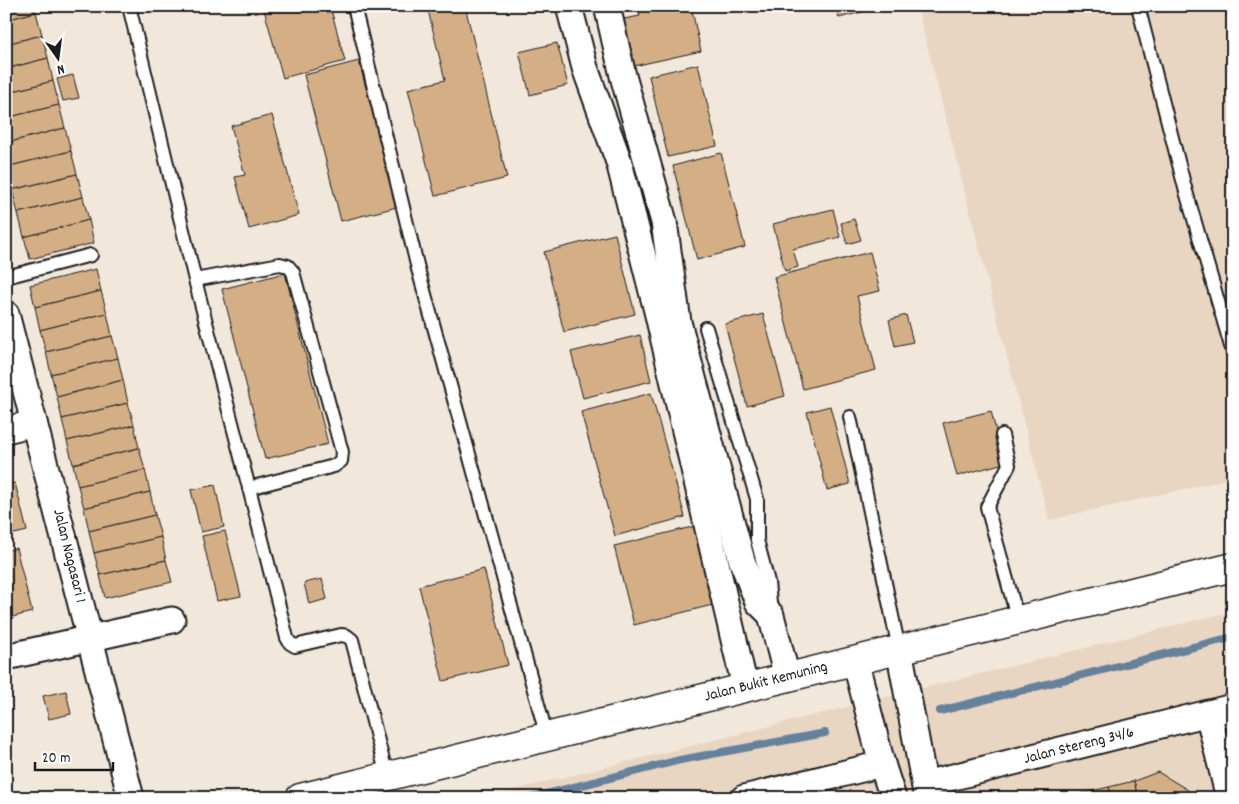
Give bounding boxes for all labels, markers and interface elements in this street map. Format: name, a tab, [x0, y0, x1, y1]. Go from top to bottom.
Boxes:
north arrow	[32, 32, 82, 82]
text: N	[55, 58, 66, 79]
street label: Jalan Nagasari 1	[46, 507, 92, 605]
street label: Jalan Bukit Kemuning	[702, 656, 830, 708]
street label: Jalan Stereng 34/6	[1021, 721, 1137, 771]
scale bar	[35, 739, 112, 771]
text: 20 m	[42, 748, 70, 770]

